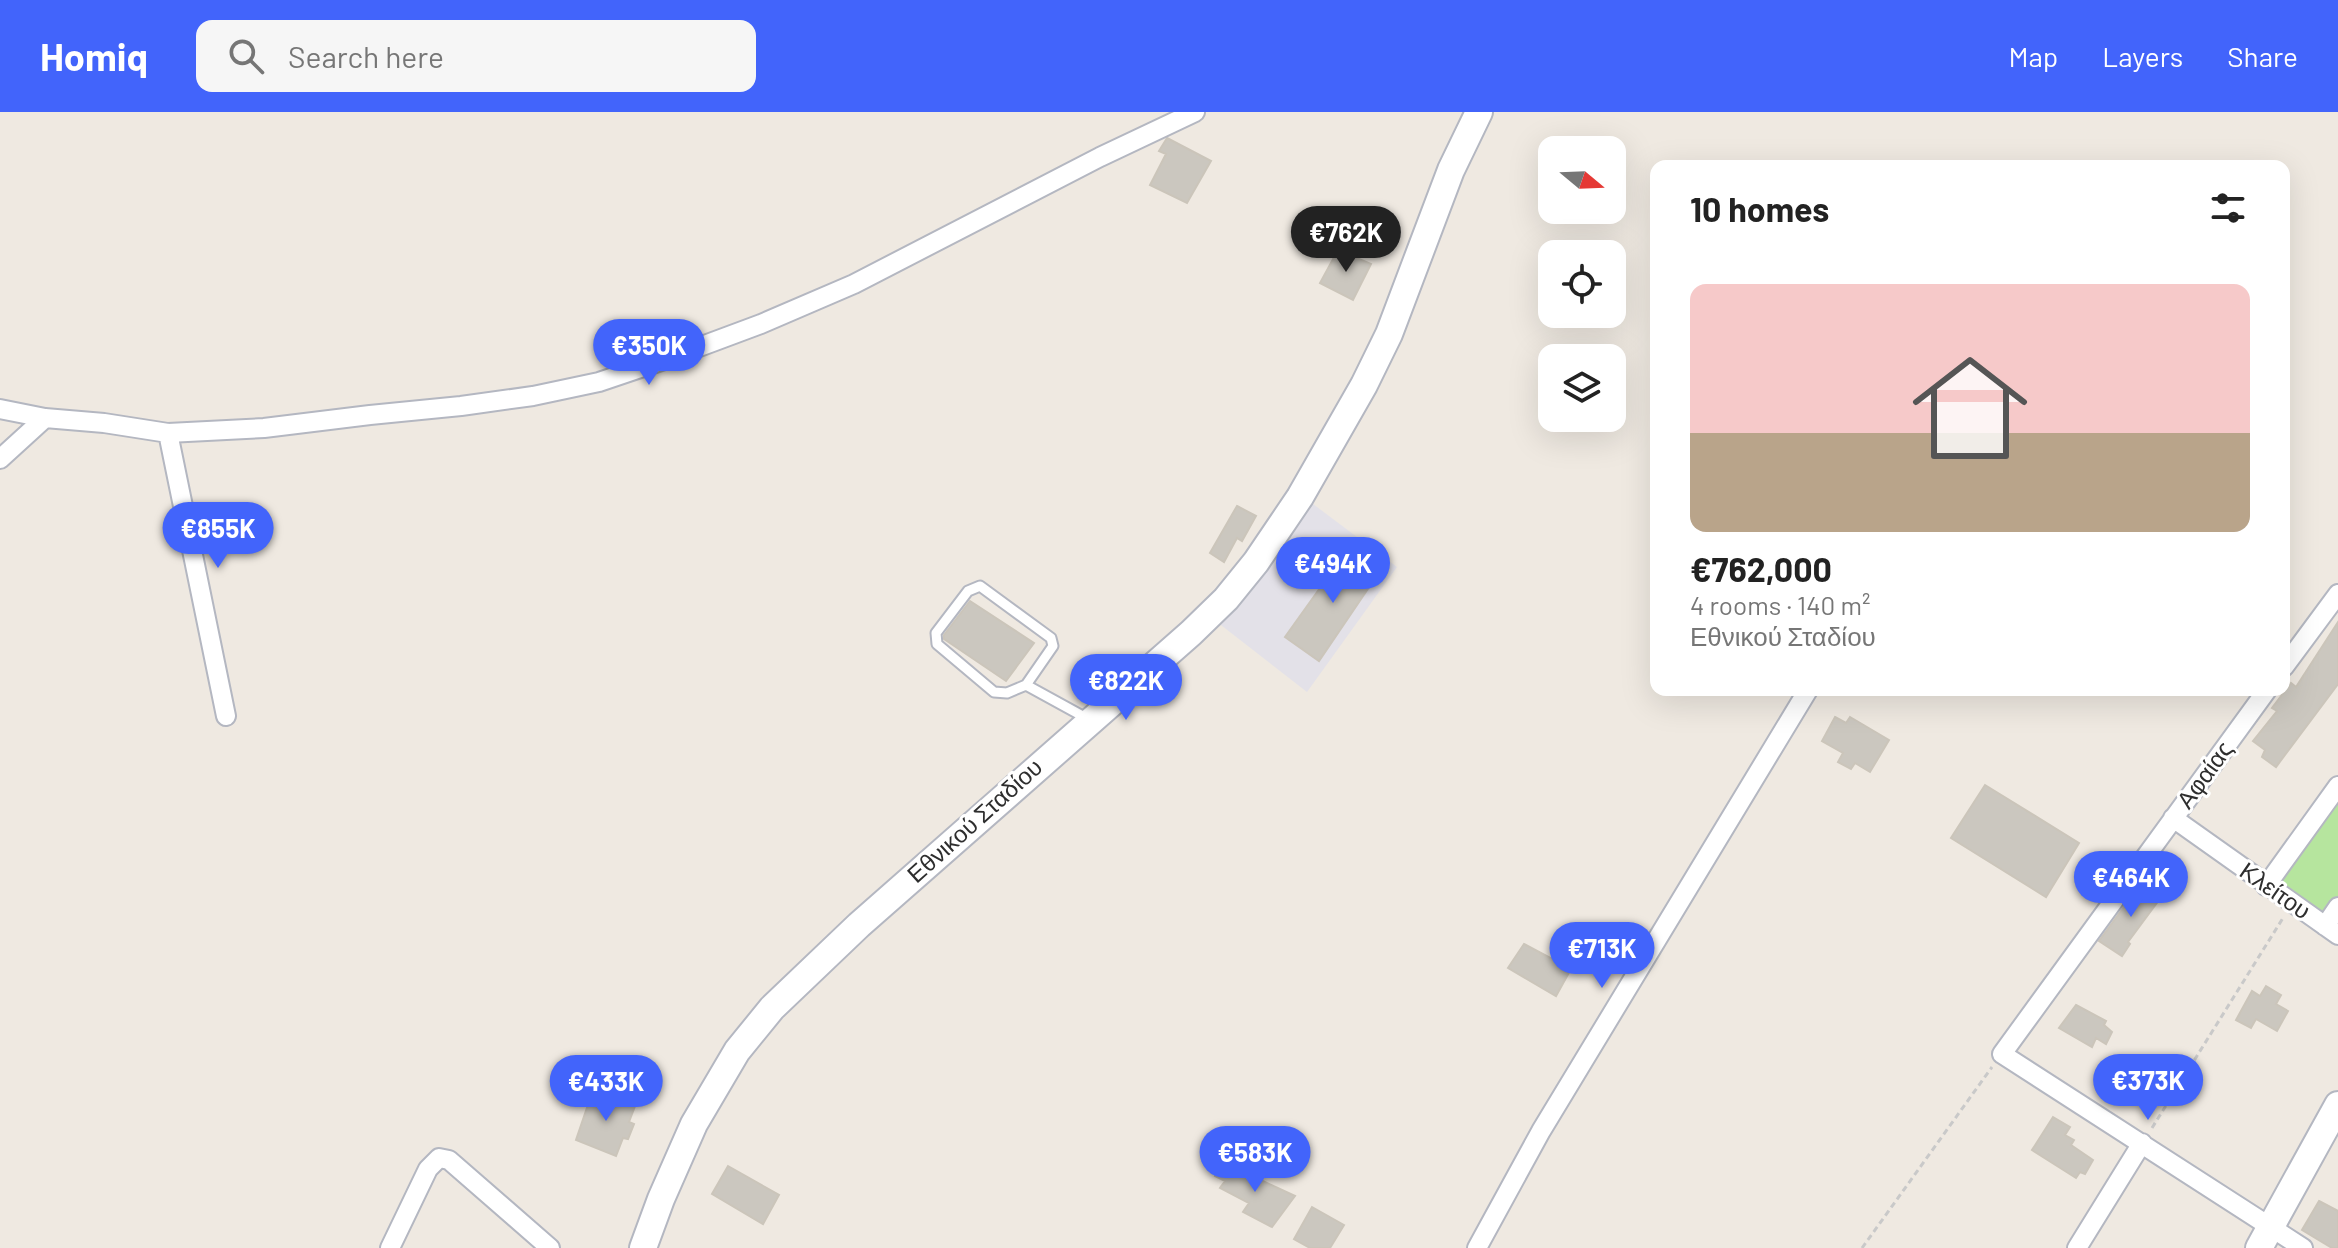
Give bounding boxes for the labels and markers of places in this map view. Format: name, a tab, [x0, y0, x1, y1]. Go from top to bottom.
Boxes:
pin: €762K	[1290, 206, 1402, 274]
pin: €350K	[593, 319, 705, 387]
pin: €855K	[162, 502, 274, 570]
pin: €494K	[1277, 537, 1389, 605]
pin: €822K	[1070, 654, 1182, 722]
pin: €464K	[2075, 851, 2187, 919]
pin: €713K	[1546, 922, 1658, 990]
pin: €373K	[2092, 1054, 2204, 1122]
pin: €433K	[550, 1055, 662, 1123]
pin: €583K	[1199, 1126, 1311, 1194]

